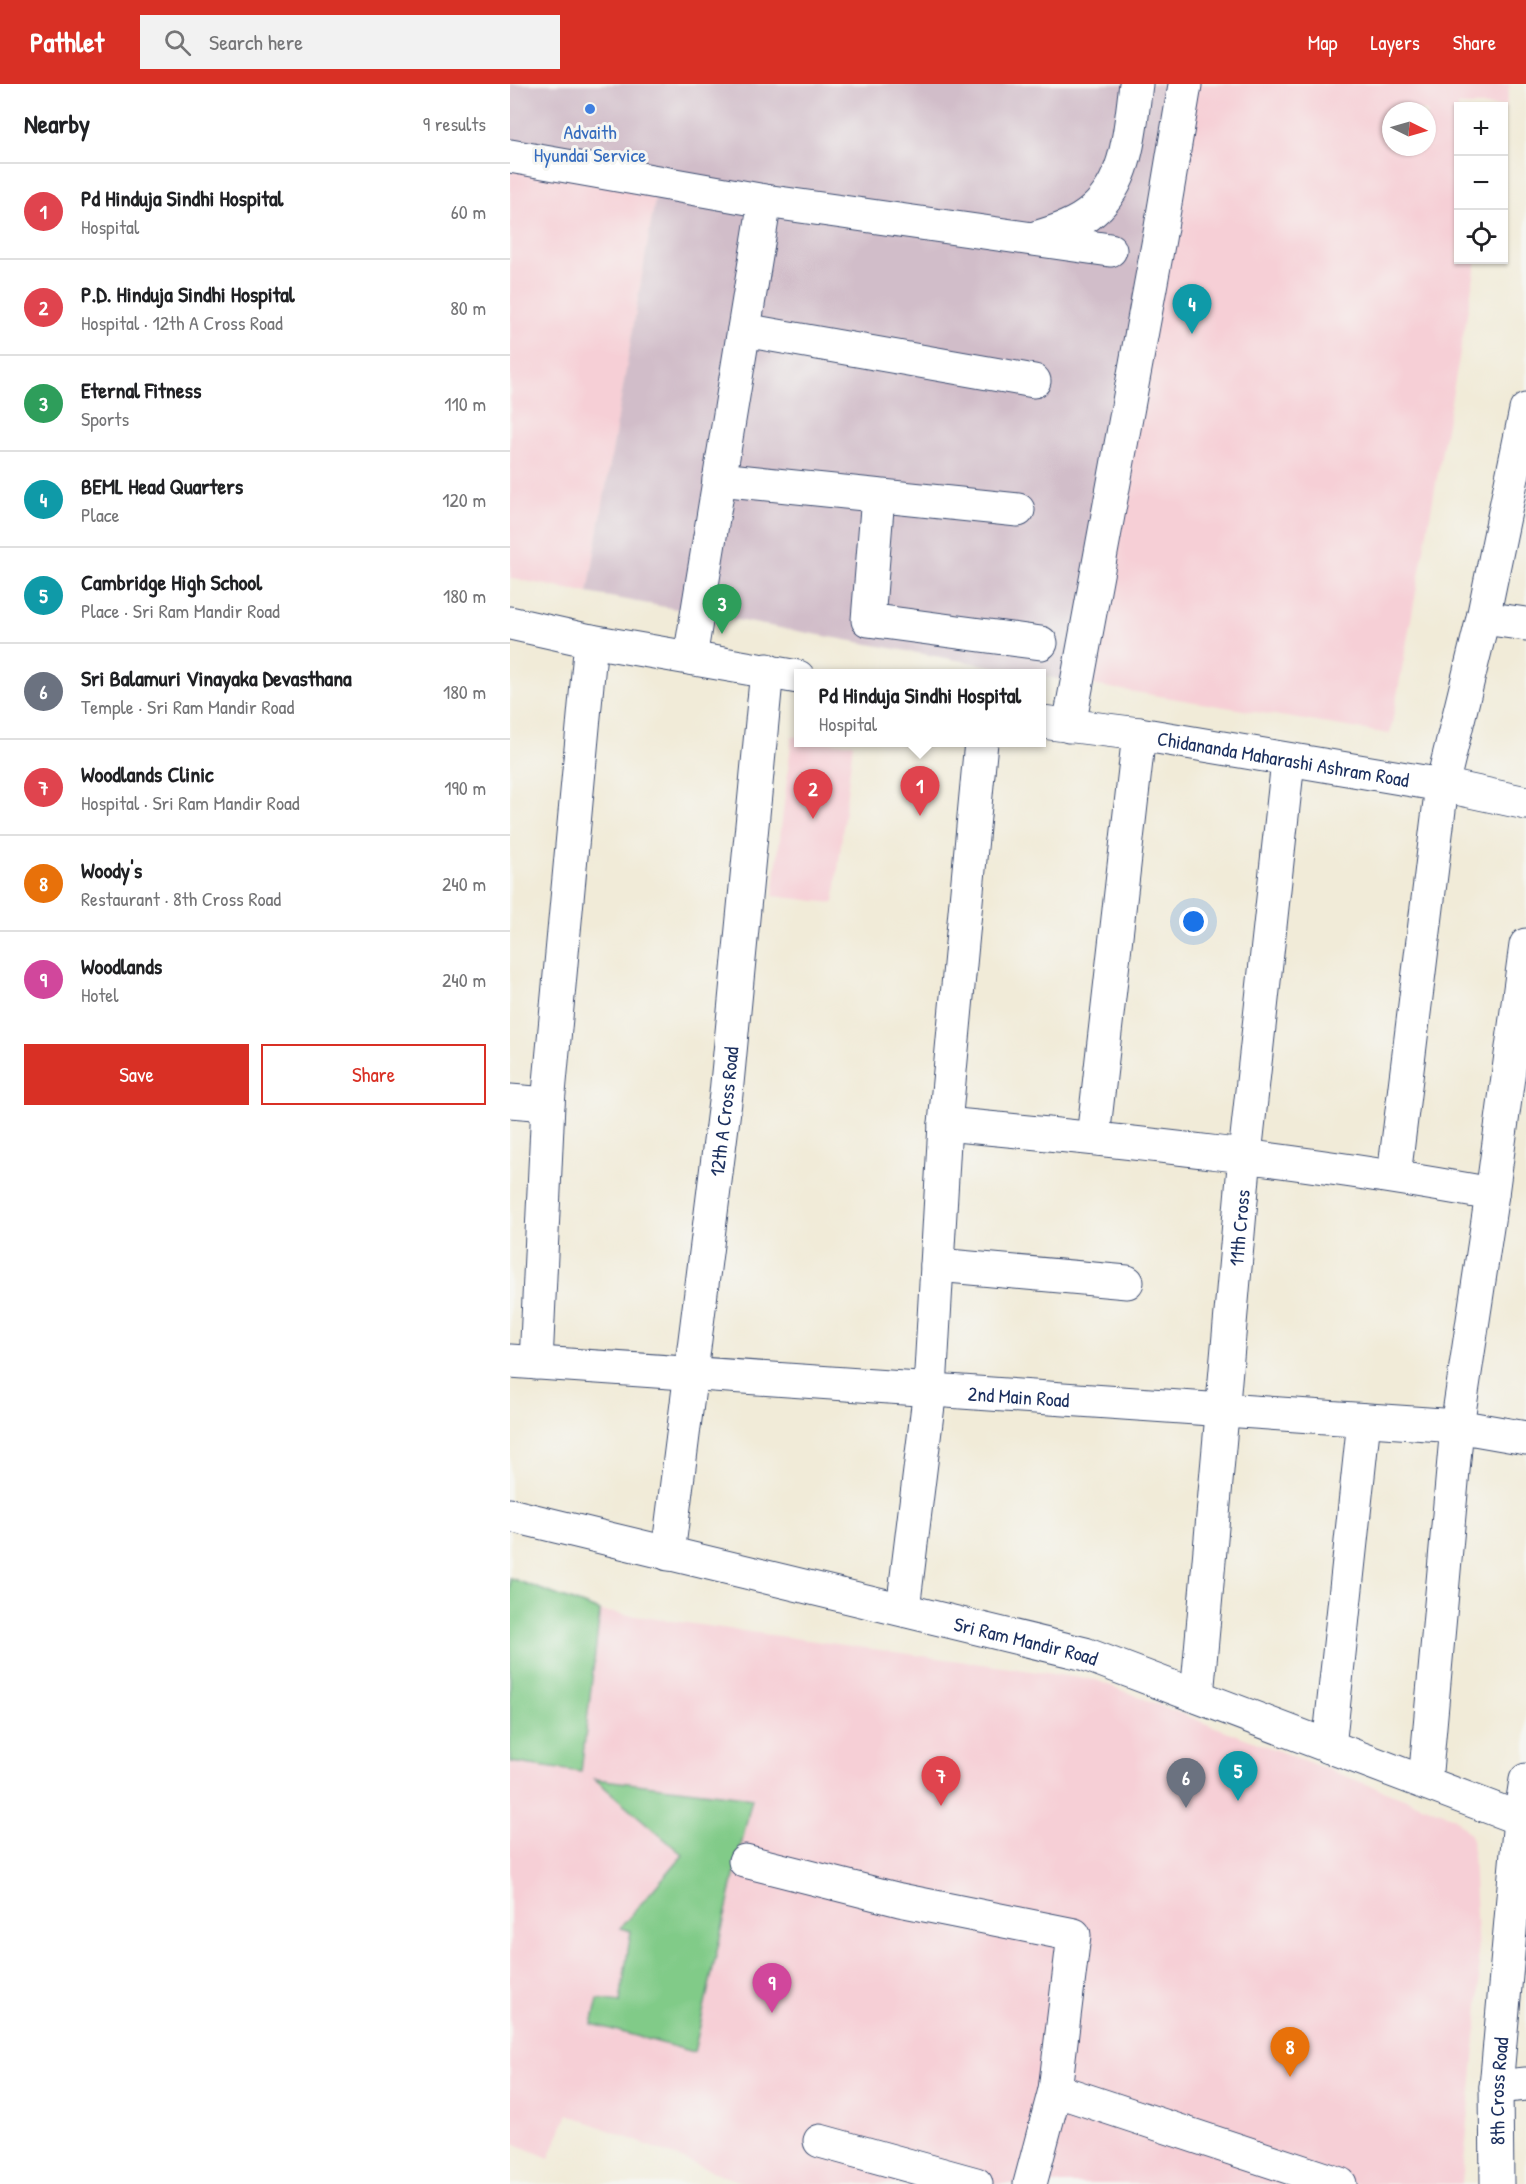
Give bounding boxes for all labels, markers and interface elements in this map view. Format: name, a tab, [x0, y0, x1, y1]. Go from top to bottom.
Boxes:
search box	[140, 15, 560, 69]
text: Pathlet	[30, 23, 104, 61]
icon: search	[161, 26, 194, 59]
text: Search here	[209, 27, 303, 57]
text: Map	[1308, 28, 1337, 57]
text: Layers	[1370, 28, 1420, 57]
text: Share	[1453, 28, 1496, 57]
marker: Advaith Hyundai Service	[583, 102, 597, 116]
north arrow	[1382, 102, 1436, 156]
map controls	[1454, 102, 1508, 264]
button: +	[1454, 102, 1508, 156]
text: Nearby	[24, 106, 90, 141]
text: 9 results	[423, 110, 486, 137]
place label: Advaith Hyundai Service	[534, 118, 646, 168]
button: −	[1454, 156, 1508, 210]
text: Pd Hinduja Sindhi Hospital	[81, 183, 283, 213]
text: 1	[40, 198, 47, 225]
text: 60 m	[451, 198, 486, 225]
button: locate	[1454, 210, 1508, 264]
text: Hospital	[81, 213, 139, 240]
text: P.D. Hinduja Sindhi Hospital	[81, 279, 295, 309]
pin: 4	[1172, 284, 1212, 334]
text: 2	[39, 294, 48, 321]
text: 80 m	[450, 294, 486, 321]
text: Hospital · 12th A Cross Road	[81, 309, 283, 336]
text: Eternal Fitness	[81, 375, 201, 405]
text: 3	[39, 390, 48, 417]
text: 110 m	[444, 390, 486, 417]
text: Sports	[81, 405, 129, 432]
text: BEML Head Quarters	[81, 471, 243, 501]
text: 4	[40, 486, 47, 513]
text: 120 m	[442, 486, 486, 513]
text: Place	[81, 501, 120, 528]
text: Cambridge High School	[81, 567, 262, 597]
text: 5	[39, 582, 48, 609]
text: 180 m	[443, 582, 486, 609]
pin: 3	[702, 584, 742, 634]
text: Place · Sri Ram Mandir Road	[81, 597, 280, 624]
text: Sri Balamuri Vinayaka Devasthana	[81, 663, 352, 693]
popup	[794, 669, 1046, 747]
text: 6	[40, 678, 47, 705]
text: 180 m	[443, 678, 486, 705]
text: Pd Hinduja Sindhi Hospital	[819, 680, 1021, 710]
text: Temple · Sri Ram Mandir Road	[81, 693, 294, 720]
text: Hospital	[819, 710, 877, 737]
street label: Chidananda Maharashi Ashram Road	[1155, 724, 1411, 793]
text: Woodlands Clinic	[81, 759, 214, 789]
pin: 1	[900, 766, 940, 816]
pin: 2	[794, 770, 832, 819]
text: 7	[39, 774, 48, 801]
text: 190 m	[444, 774, 486, 801]
text: Hospital · Sri Ram Mandir Road	[81, 789, 300, 816]
text: Woody's	[81, 855, 142, 885]
text: 8	[39, 870, 48, 897]
text: 240 m	[442, 870, 486, 897]
text: Restaurant · 8th Cross Road	[81, 885, 281, 912]
your location	[1179, 907, 1208, 936]
text: Woodlands	[81, 951, 162, 981]
text: 9	[40, 966, 47, 993]
text: 240 m	[442, 966, 486, 993]
text: Hotel	[81, 981, 119, 1008]
button: Save	[24, 1044, 249, 1105]
button: Share	[261, 1044, 486, 1105]
street label: 12th A Cross Road	[702, 1045, 744, 1178]
street label: 11th Cross	[1222, 1188, 1255, 1267]
street label: 2nd Main Road	[967, 1379, 1071, 1413]
street label: Sri Ram Mandir Road	[951, 1609, 1102, 1671]
pin: 5	[1218, 1752, 1258, 1801]
pin: 7	[922, 1756, 960, 1806]
pin: 6	[1166, 1758, 1206, 1808]
pin: 9	[752, 1964, 792, 2013]
pin: 8	[1270, 2028, 1310, 2077]
street label: 8th Cross Road	[1482, 2036, 1514, 2145]

